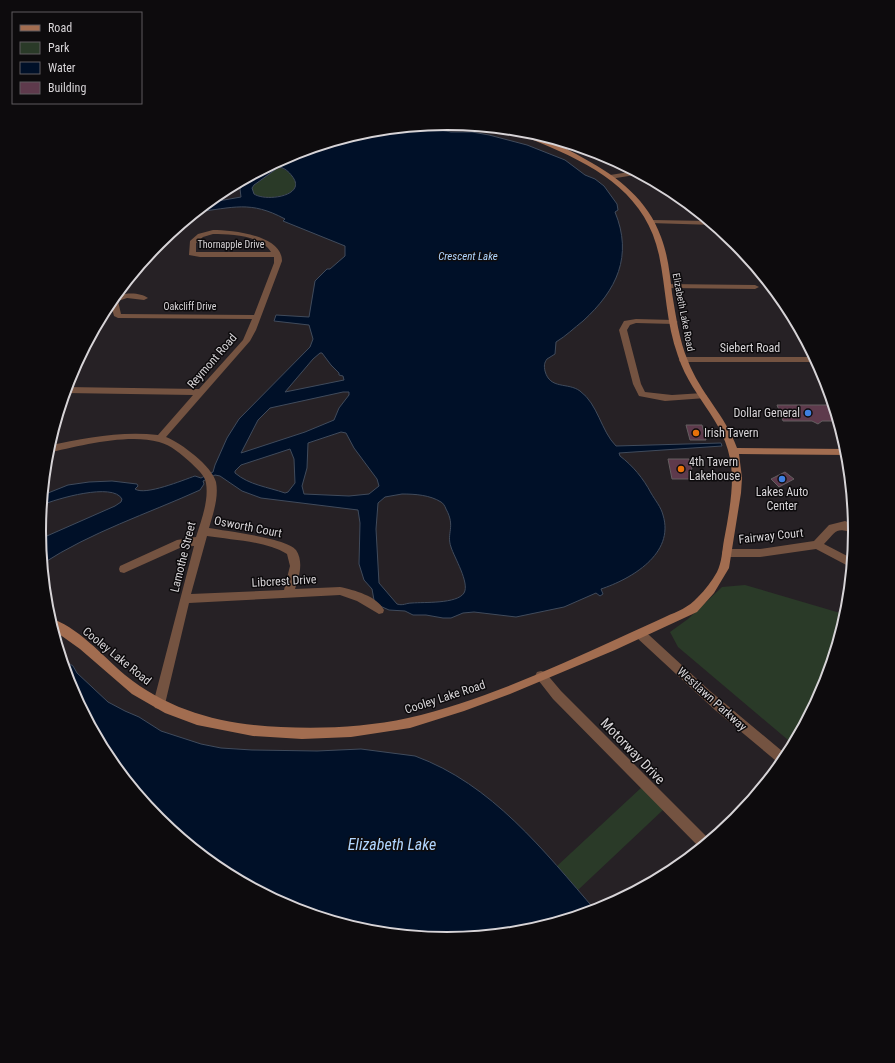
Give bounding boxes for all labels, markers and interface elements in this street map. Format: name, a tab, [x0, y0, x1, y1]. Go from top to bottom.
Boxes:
legend	[12, 12, 142, 104]
text: Road	[48, 21, 72, 35]
text: Park	[48, 41, 70, 55]
text: Water	[48, 61, 76, 75]
text: Building	[48, 81, 86, 95]
street label: Thornapple Drive	[198, 239, 265, 250]
water label: Crescent Lake	[438, 250, 498, 263]
street label: Elizabeth Lake Road	[671, 272, 696, 352]
street label: Oakcliff Drive	[164, 301, 217, 312]
street label: Reymont Road	[184, 331, 240, 391]
street label: Siebert Road	[720, 341, 780, 355]
place label: Dollar General	[733, 406, 800, 420]
marker: Dollar General	[803, 408, 813, 418]
place label: Irish Tavern	[704, 426, 759, 440]
marker: Irish Tavern	[691, 428, 701, 438]
place label: 4th Tavern Lakehouse	[689, 455, 740, 483]
marker: 4th Tavern Lakehouse	[676, 464, 686, 474]
marker: Lakes Auto Center	[777, 474, 787, 484]
place label: Lakes Auto Center	[756, 485, 808, 513]
street label: Osworth Court	[213, 514, 283, 541]
street label: Lamothe Street	[167, 520, 199, 594]
street label: Fairway Court	[738, 526, 805, 546]
street label: Libcrest Drive	[251, 572, 317, 590]
street label: Cooley Lake Road	[80, 624, 154, 688]
street label: Westlawn Parkway	[674, 664, 750, 734]
street label: Cooley Lake Road	[403, 677, 487, 717]
street label: Motorway Drive	[597, 715, 669, 788]
water label: Elizabeth Lake	[348, 835, 436, 854]

